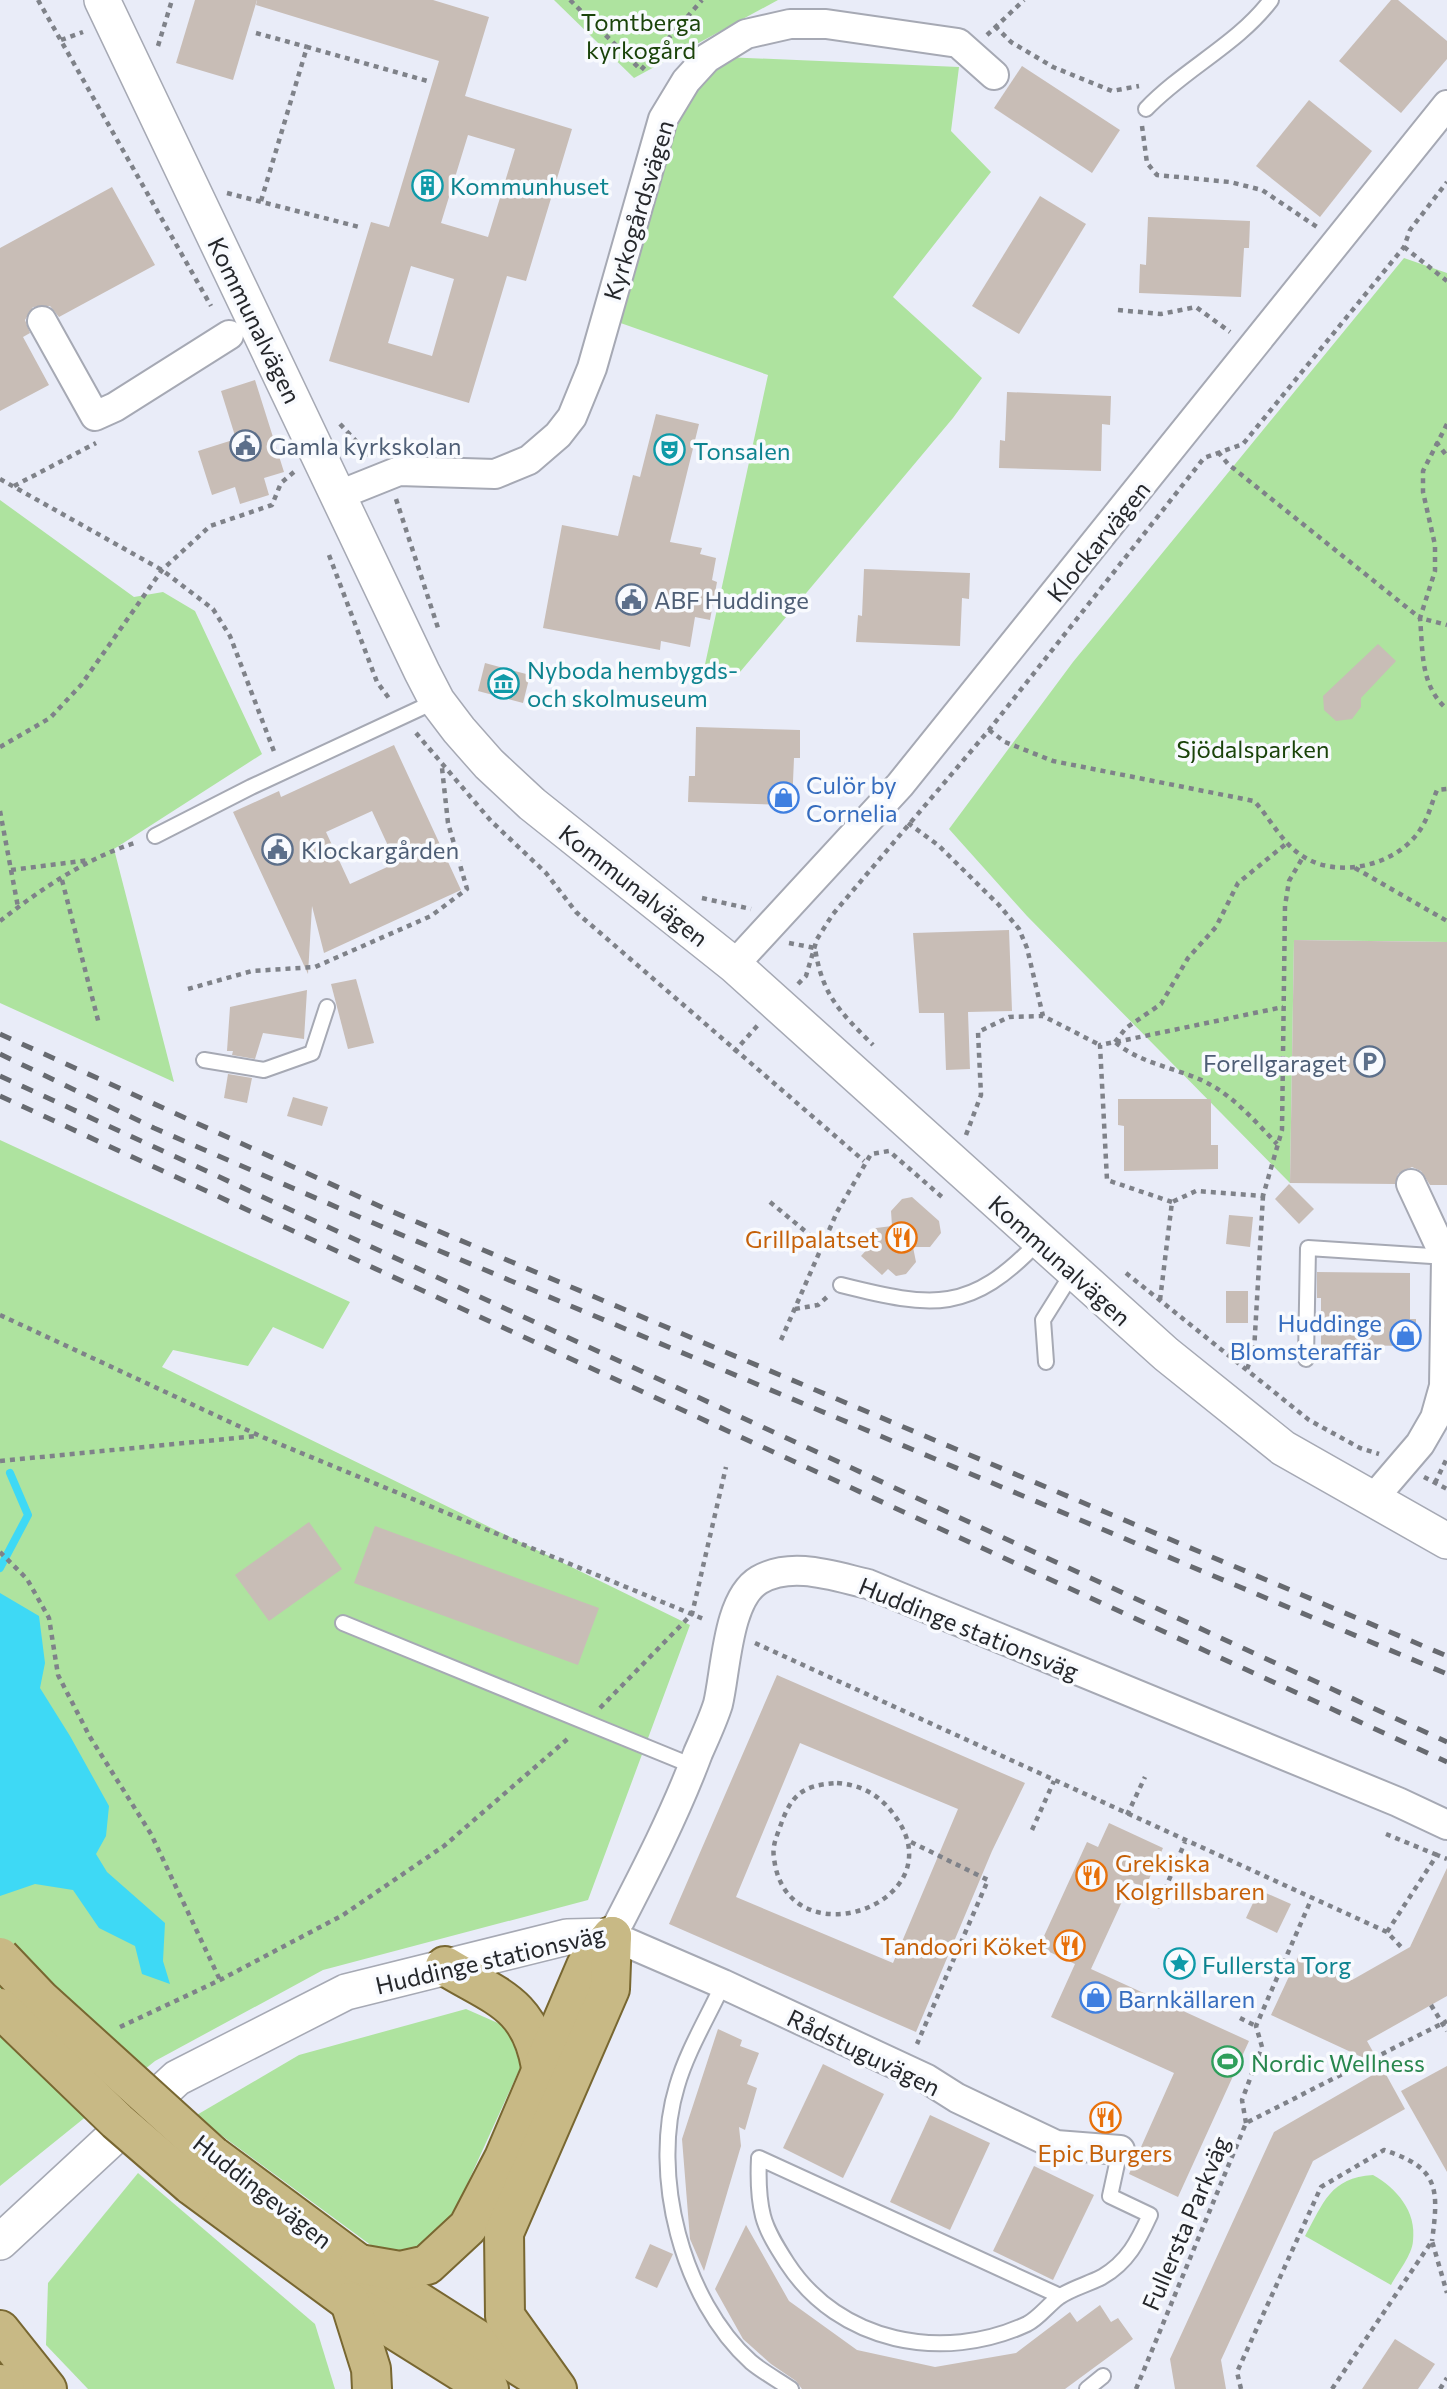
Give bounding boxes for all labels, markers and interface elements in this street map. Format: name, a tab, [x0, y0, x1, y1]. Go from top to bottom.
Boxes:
park label: Tomtberga kyrkogård	[581, 7, 701, 64]
street label: Kyrkogårdsvägen	[597, 116, 679, 304]
building icon: Kommunhuset	[410, 168, 444, 202]
place label: Kommunhuset	[450, 171, 609, 200]
street label: Kommunalvägen	[202, 232, 308, 408]
public building icon: Gamla kyrkskolan	[229, 428, 263, 462]
place label: Gamla kyrkskolan	[269, 431, 461, 460]
theatre icon: Tonsalen	[653, 433, 687, 467]
place label: Tonsalen	[693, 436, 791, 465]
street label: Klockarvägen	[1040, 475, 1156, 607]
public building icon: ABF Huddinge	[614, 582, 648, 616]
place label: ABF Huddinge	[654, 585, 809, 614]
place label: Nyboda hembygds- och skolmuseum	[527, 655, 738, 712]
museum icon: Nyboda hembygds- och skolmuseum	[487, 666, 521, 700]
park label: Sjödalsparken	[1176, 734, 1330, 763]
place label: Culör by Cornelia	[806, 770, 898, 827]
shop icon: Culör by Cornelia	[766, 781, 800, 815]
street label: Kommunalvägen	[554, 818, 714, 952]
public building icon: Klockargården	[261, 832, 295, 866]
place label: Klockargården	[301, 835, 459, 864]
parking icon: Forellgaraget	[1353, 1045, 1387, 1079]
place label: Forellgaraget	[1203, 1048, 1347, 1077]
street label: Kommunalvägen	[983, 1189, 1137, 1331]
restaurant icon: Grillpalatset	[885, 1221, 919, 1255]
place label: Grillpalatset	[745, 1224, 879, 1253]
place label: Huddinge Blomsteraffär	[1230, 1308, 1382, 1365]
shop icon: Huddinge Blomsteraffär	[1388, 1319, 1422, 1353]
street label: Huddinge stationsväg	[855, 1571, 1083, 1685]
place label: Grekiska Kolgrillsbaren	[1115, 1848, 1265, 1905]
restaurant icon: Grekiska Kolgrillsbaren	[1075, 1859, 1109, 1893]
street label: Huddinge stationsväg	[372, 1918, 608, 2000]
restaurant icon: Tandoori Köket	[1053, 1928, 1087, 1962]
place label: Tandoori Köket	[880, 1931, 1047, 1960]
place icon: Fullersta Torg	[1162, 1947, 1196, 1981]
place label: Fullersta Torg	[1202, 1950, 1351, 1979]
shop icon: Barnkällaren	[1078, 1981, 1112, 2015]
place label: Barnkällaren	[1118, 1984, 1255, 2013]
street label: Rådstuguvägen	[783, 2002, 945, 2102]
sports icon: Nordic Wellness	[1211, 2045, 1245, 2079]
place label: Nordic Wellness	[1251, 2048, 1425, 2077]
restaurant icon: Epic Burgers	[1088, 2101, 1122, 2135]
street label: Huddingevägen	[188, 2128, 338, 2254]
street label: Fullersta Parkväg	[1135, 2132, 1235, 2314]
place label: Epic Burgers	[1037, 2138, 1173, 2167]

